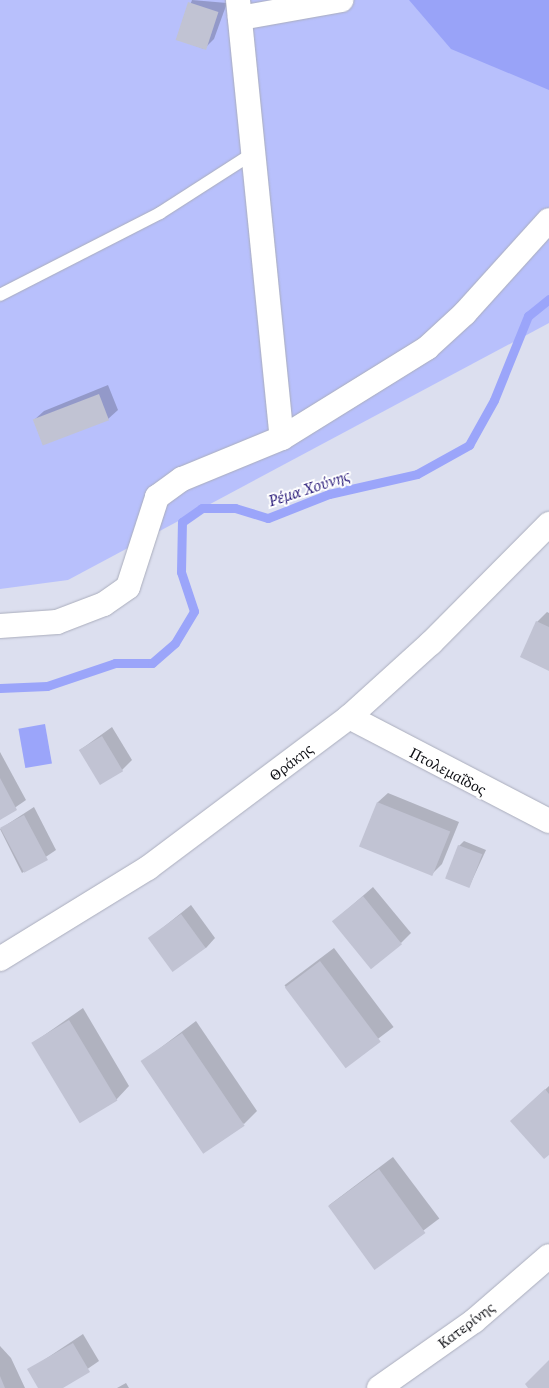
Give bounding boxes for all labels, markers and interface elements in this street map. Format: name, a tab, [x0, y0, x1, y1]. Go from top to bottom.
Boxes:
water label: Ρέμα Χούνης	[266, 466, 352, 510]
street label: Θράκης	[266, 739, 316, 785]
street label: Πτολεμαΐδος	[407, 743, 489, 799]
street label: Κατερίνης	[434, 1298, 498, 1352]

